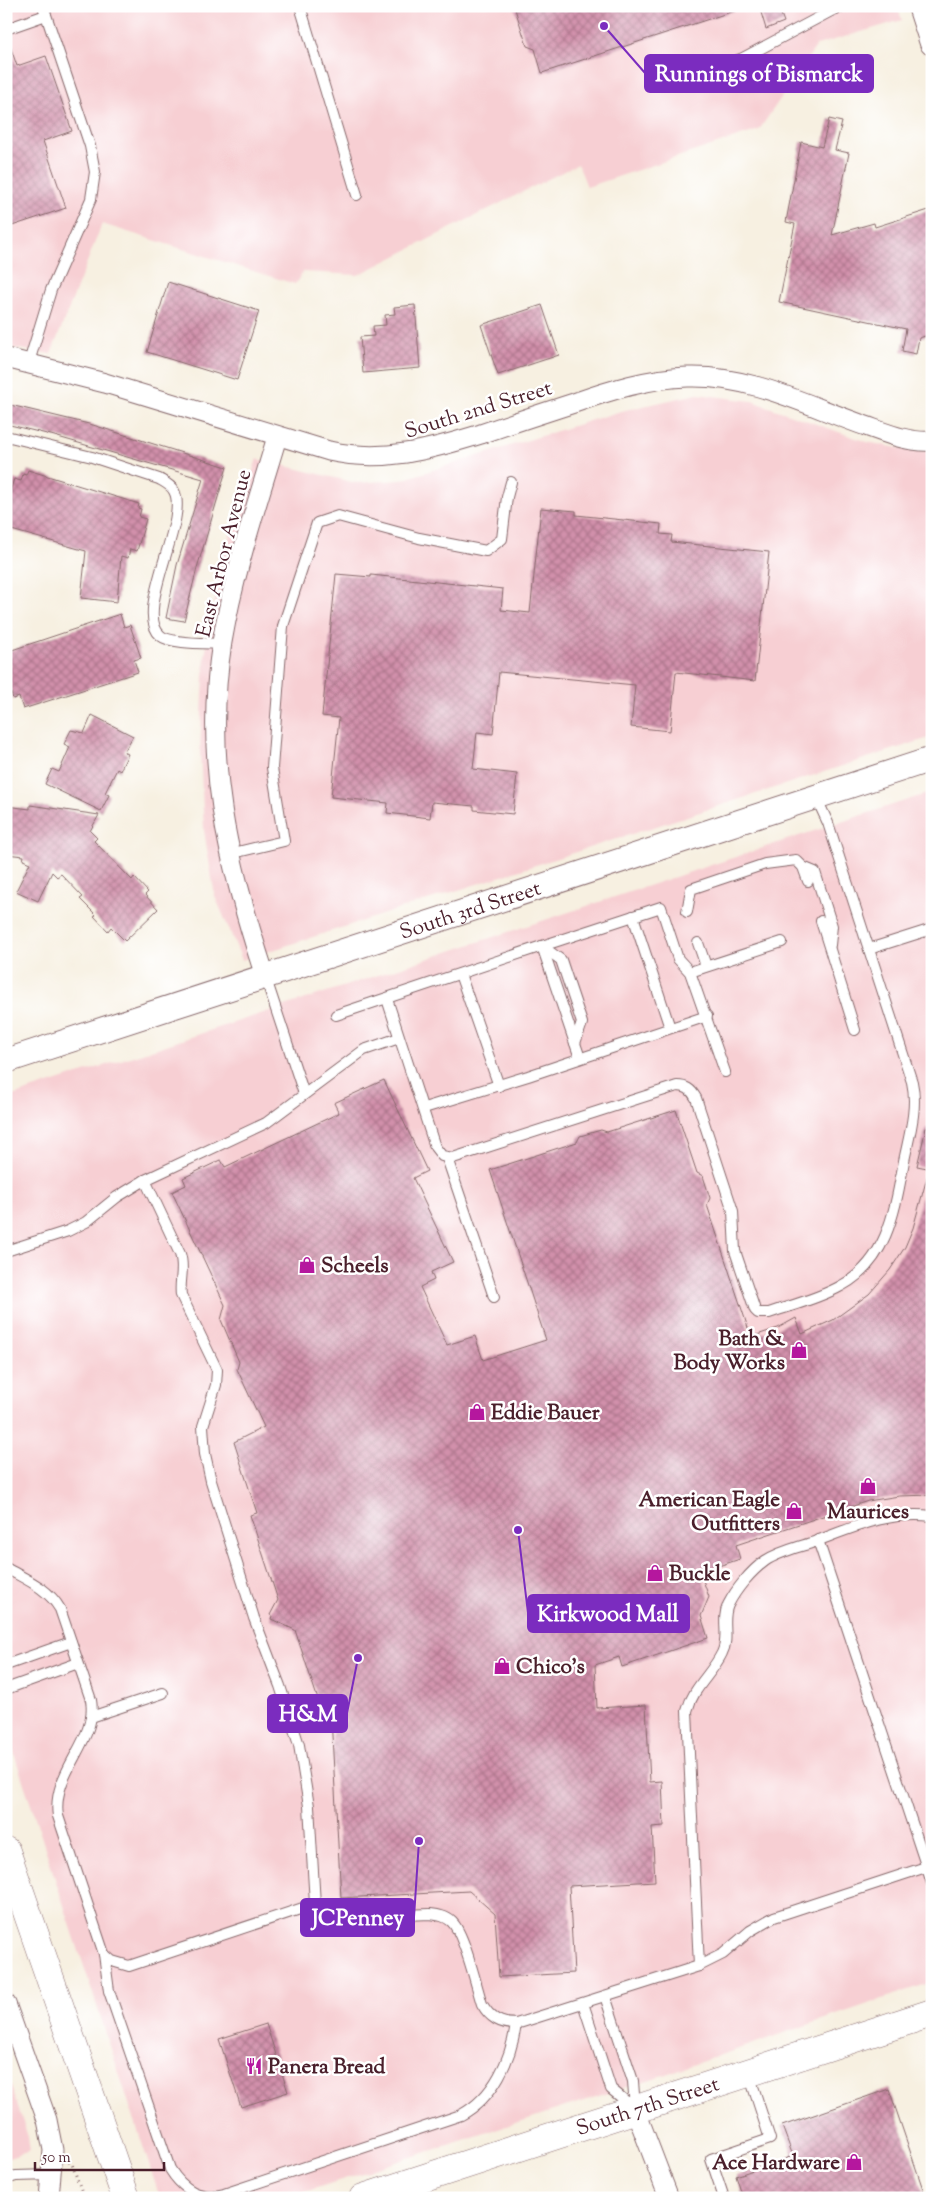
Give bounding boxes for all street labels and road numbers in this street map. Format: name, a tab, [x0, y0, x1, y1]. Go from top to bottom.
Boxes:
street label: South 2nd Street	[401, 374, 556, 448]
street label: East Arbor Avenue	[190, 466, 260, 641]
street label: South 3rd Street	[396, 875, 545, 949]
street label: South 7th Street	[573, 2070, 723, 2145]

